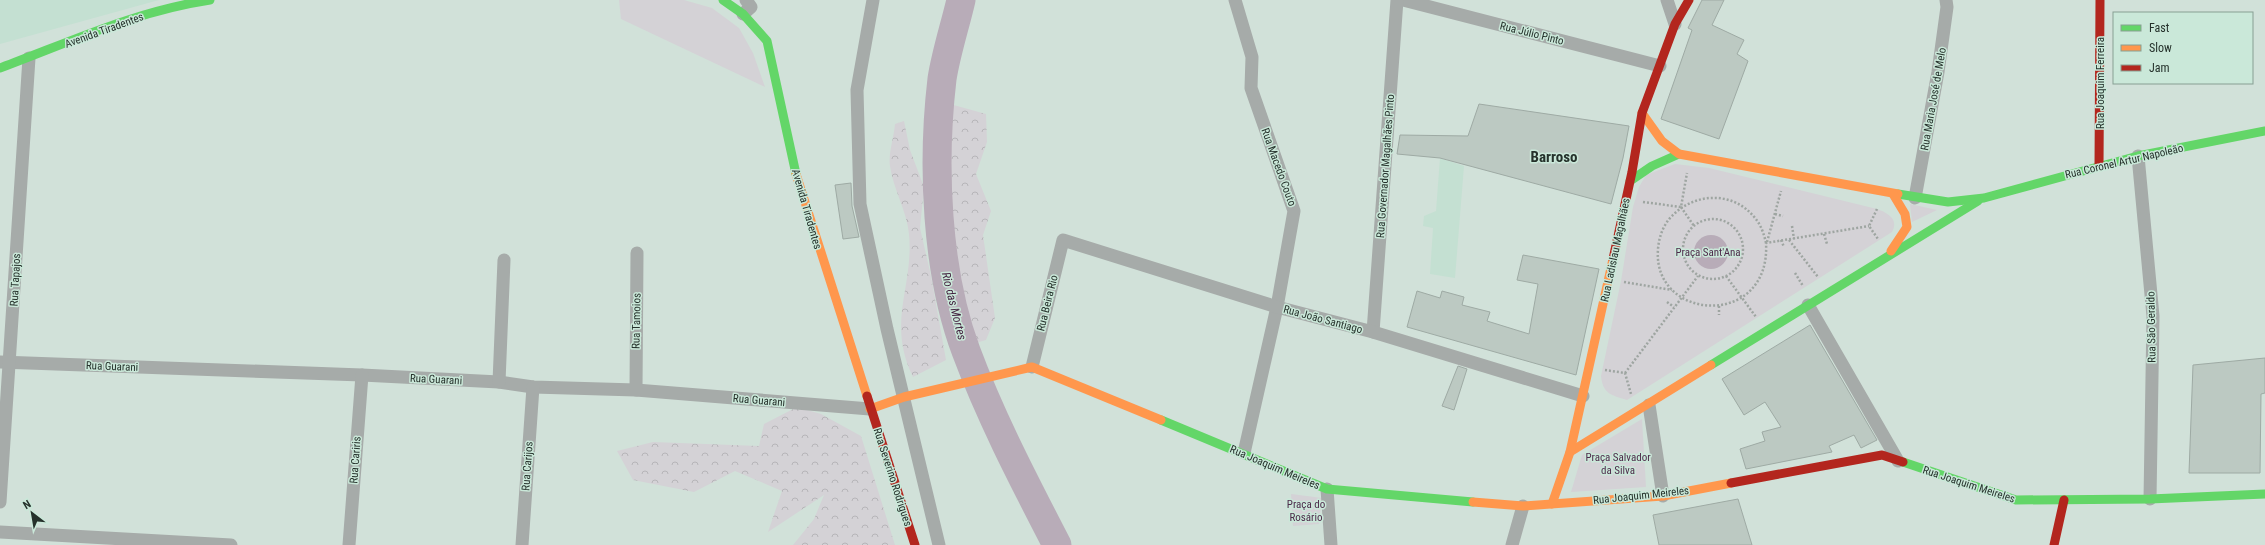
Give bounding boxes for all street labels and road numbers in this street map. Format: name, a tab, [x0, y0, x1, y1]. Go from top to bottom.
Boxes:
street label: Avenida Tiradentes	[63, 10, 145, 51]
street label: Rua Júlio Pinto	[1499, 19, 1566, 48]
street label: Rua Joaquim Ferreira	[2094, 37, 2107, 129]
street label: Rua Maria José de Melo	[1918, 46, 1949, 152]
street label: Rua Governador Magalhães Pinto	[1374, 93, 1397, 238]
street label: Rua Macedo Couto	[1258, 126, 1299, 208]
street label: Rua Coronel Artur Napoleão	[2064, 141, 2185, 181]
street label: Avenida Tiradentes	[789, 168, 824, 251]
street label: Rua Ladislau Magalhães	[1598, 197, 1633, 303]
street label: Rua Tapajos	[8, 253, 23, 307]
street label: Rua Beira Rio	[1034, 273, 1061, 333]
street label: Rua São Geraldo	[2144, 291, 2159, 363]
street label: Rua Tamoios	[630, 293, 643, 349]
street label: Rua João Santiago	[1282, 303, 1364, 336]
street label: Rua Guarani	[86, 359, 138, 374]
street label: Rua Guarani	[410, 372, 462, 387]
street label: Rua Guarani	[732, 392, 786, 409]
street label: Rua Severino Rodrigues	[871, 426, 915, 528]
street label: Rua Cariris	[347, 436, 364, 484]
street label: Rua Carijos	[519, 441, 536, 491]
street label: Rua Joaquim Meireles	[1228, 443, 1322, 492]
street label: Rua Joaquim Meireles	[1921, 463, 2017, 506]
street label: Rua Joaquim Meireles	[1592, 484, 1690, 507]

